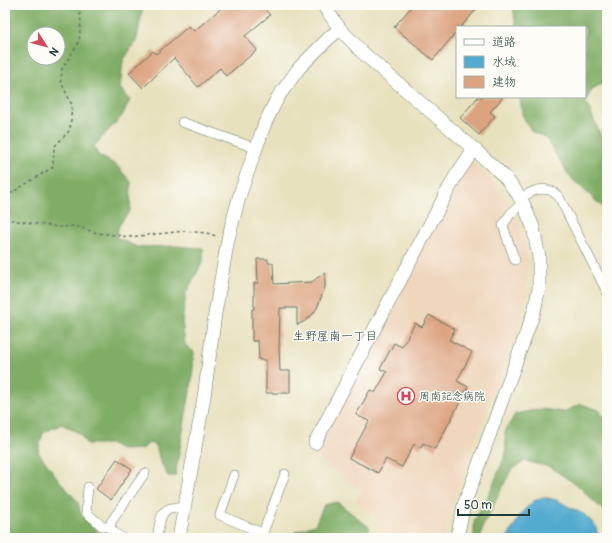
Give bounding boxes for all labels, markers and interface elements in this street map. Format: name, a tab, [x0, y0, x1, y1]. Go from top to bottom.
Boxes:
north arrow	[26, 26, 66, 66]
legend	[456, 26, 586, 98]
text: 道路	[492, 35, 516, 50]
text: N	[46, 45, 61, 59]
text: 水域	[492, 55, 516, 70]
text: 建物	[492, 75, 516, 90]
district label: 生野屋南一丁目	[293, 329, 377, 344]
hospital icon: 周南記念病院	[396, 386, 416, 406]
place label: 周南記念病院	[419, 390, 485, 403]
scale bar	[458, 491, 529, 517]
text: 50 m	[464, 498, 492, 513]

